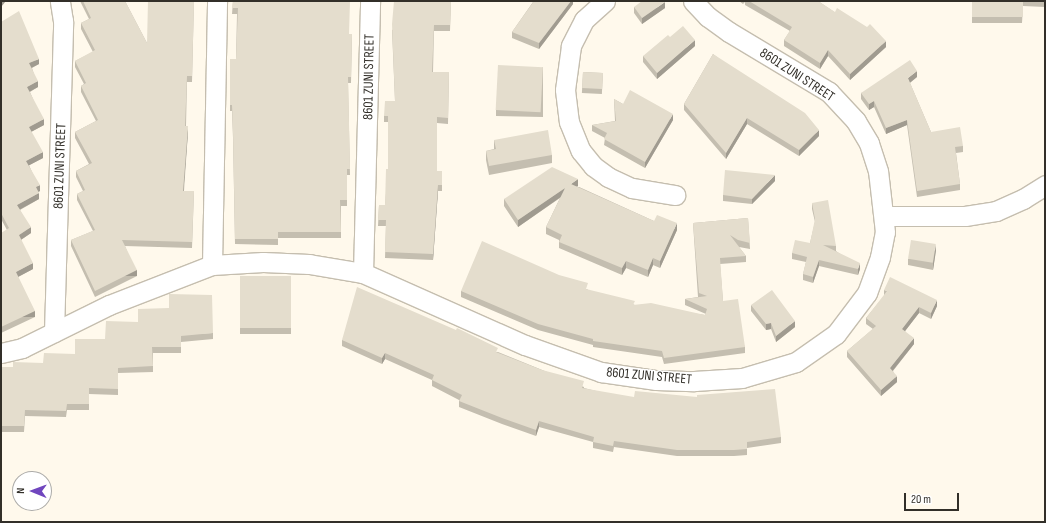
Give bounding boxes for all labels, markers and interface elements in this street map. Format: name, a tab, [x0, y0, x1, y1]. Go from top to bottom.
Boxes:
street label: 8601 ZUNI STREET	[360, 34, 378, 120]
street label: 8601 ZUNI STREET	[756, 45, 838, 105]
street label: 8601 ZUNI STREET	[50, 123, 70, 209]
street label: 8601 ZUNI STREET	[606, 364, 692, 388]
north arrow	[12, 471, 52, 511]
scale bar	[906, 485, 961, 511]
text: N	[14, 488, 27, 494]
text: 20 m	[911, 492, 931, 507]

